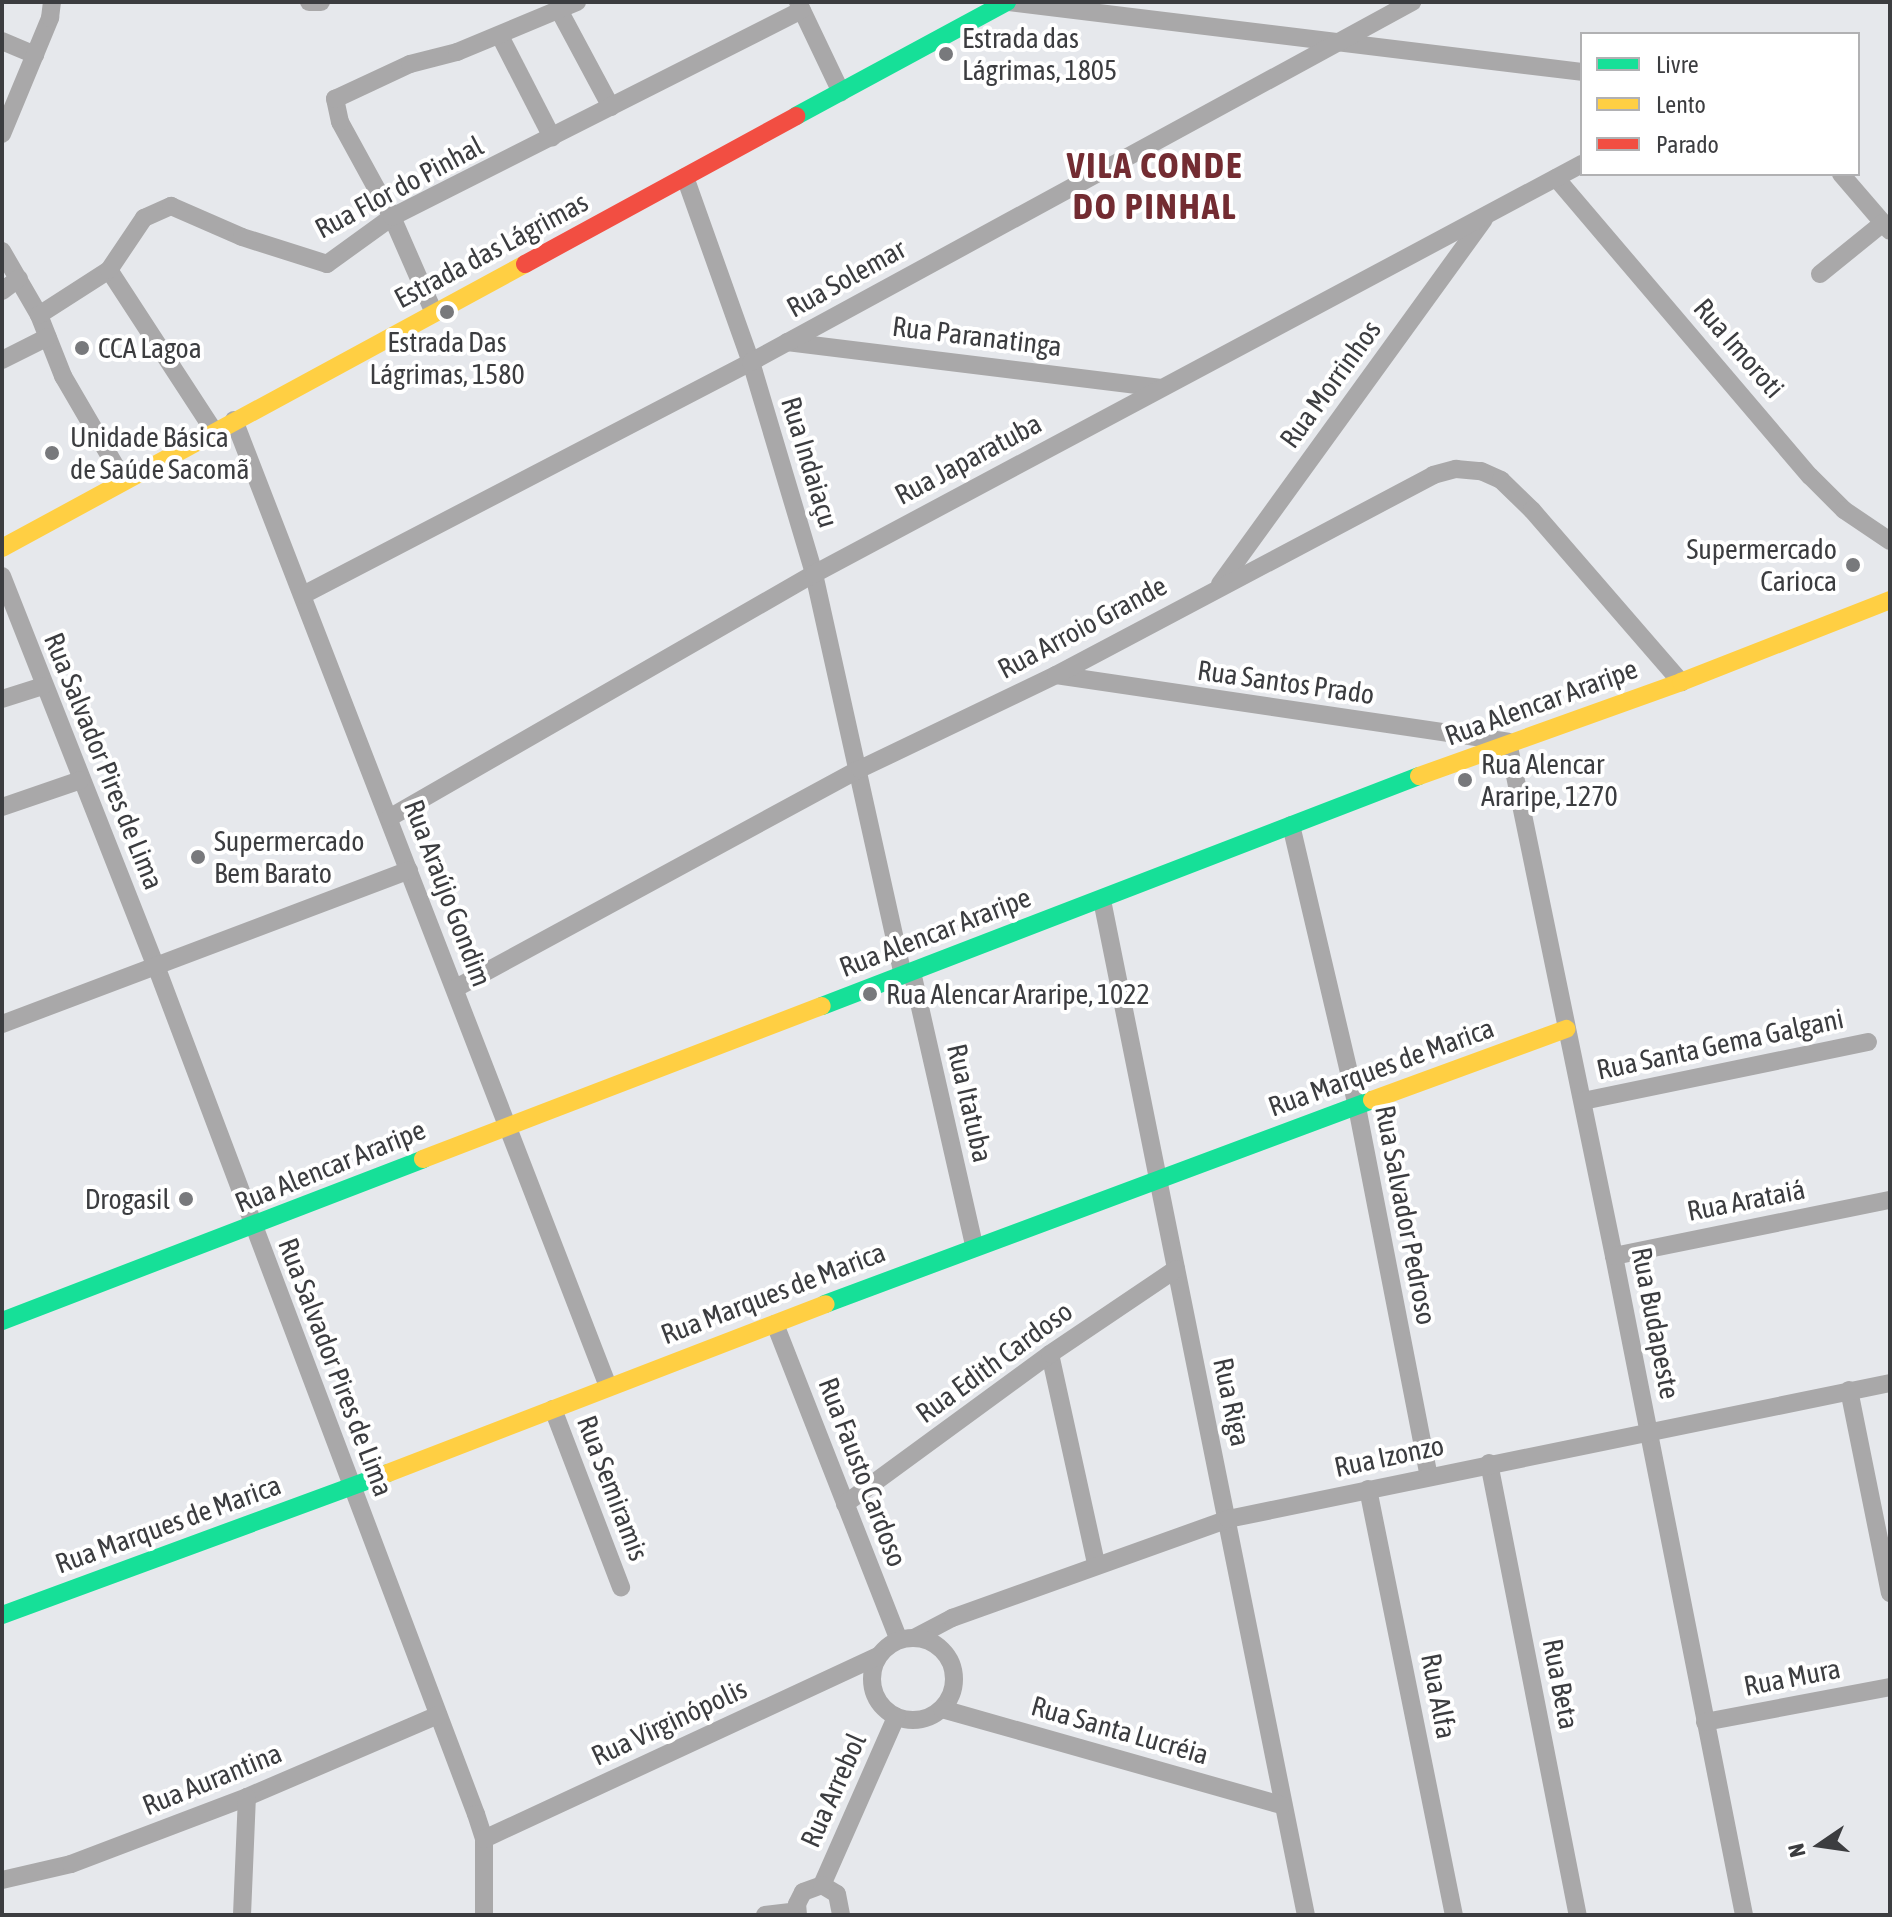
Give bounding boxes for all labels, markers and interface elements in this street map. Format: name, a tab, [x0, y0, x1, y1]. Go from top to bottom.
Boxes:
place label: Estrada das Lágrimas, 1805	[962, 21, 1117, 87]
legend	[1580, 32, 1860, 176]
marker: Estrada das Lágrimas, 1805	[937, 45, 955, 63]
text: Livre	[1656, 51, 1699, 78]
text: Lento	[1656, 91, 1706, 118]
street label: Rua Flor do Pinhal	[309, 129, 489, 245]
text: Parado	[1656, 131, 1719, 158]
district label: VILA CONDE DO PINHAL	[1067, 143, 1243, 228]
street label: Estrada das Lágrimas	[388, 185, 594, 315]
street label: Rua Solemar	[781, 232, 911, 324]
street label: Rua Imoroti	[1687, 291, 1791, 405]
marker: Estrada Das Lágrimas, 1580	[438, 303, 456, 321]
street label: Rua Paranatinga	[890, 309, 1064, 363]
street label: Rua Morrinhos	[1272, 314, 1388, 454]
place label: Estrada Das Lágrimas, 1580	[369, 325, 525, 391]
place label: CCA Lagoa	[98, 331, 202, 365]
marker: CCA Lagoa	[73, 339, 91, 357]
street label: Rua Indaiaçu	[774, 393, 846, 531]
street label: Rua Japaratuba	[889, 406, 1047, 512]
place label: Unidade Básica de Saúde Sacomã	[70, 420, 249, 486]
marker: Unidade Básica de Saúde Sacomã	[41, 442, 63, 464]
place label: Supermercado Carioca	[1687, 532, 1837, 598]
marker: Supermercado Carioca	[1844, 556, 1862, 574]
street label: Rua Arroio Grande	[992, 568, 1172, 686]
street label: Rua Salvador Pires de Lima	[37, 628, 171, 894]
street label: Rua Alencar Araripe	[1440, 652, 1642, 752]
street label: Rua Santos Prado	[1195, 653, 1377, 711]
place label: Rua Alencar Araripe, 1270	[1481, 747, 1618, 813]
marker: Rua Alencar Araripe, 1270	[1456, 771, 1474, 789]
street label: Rua Araújo Gondim	[397, 795, 499, 991]
place label: Supermercado Bem Barato	[214, 824, 364, 890]
marker: Supermercado Bem Barato	[189, 848, 207, 866]
street label: Rua Alencar Araripe	[835, 880, 1035, 984]
place label: Rua Alencar Araripe, 1022	[886, 977, 1150, 1011]
marker: Rua Alencar Araripe, 1022	[861, 985, 879, 1003]
street label: Rua Santa Gema Galgani	[1593, 1001, 1847, 1087]
street label: Rua Marques de Marica	[1264, 1011, 1498, 1123]
street label: Rua Itatuba	[940, 1041, 1000, 1165]
street label: Rua Salvador Pedroso	[1368, 1102, 1444, 1328]
street label: Rua Alencar Araripe	[230, 1113, 430, 1219]
street label: Rua Arataiá	[1684, 1172, 1808, 1228]
place label: Drogasil	[85, 1182, 170, 1216]
marker: Drogasil	[177, 1190, 195, 1208]
street label: Rua Salvador Pires de Lima	[271, 1233, 401, 1501]
street label: Rua Marques de Marica	[656, 1235, 890, 1351]
street label: Rua Budapeste	[1625, 1244, 1687, 1402]
street label: Rua Edith Cardoso	[909, 1294, 1079, 1430]
street label: Rua Riga	[1206, 1355, 1258, 1449]
street label: Rua Fausto Cardoso	[812, 1373, 914, 1571]
street label: Rua Semiramis	[570, 1411, 656, 1565]
street label: Rua Izonzo	[1331, 1428, 1447, 1484]
street label: Rua Marques de Marica	[51, 1468, 285, 1580]
street label: Rua Beta	[1536, 1636, 1586, 1732]
street label: Rua Alfa	[1414, 1650, 1464, 1742]
street label: Rua Mura	[1741, 1651, 1843, 1703]
street label: Rua Virginópolis	[586, 1671, 752, 1773]
street label: Rua Santa Lucréia	[1028, 1689, 1212, 1771]
street label: Rua Arrebol	[793, 1728, 873, 1852]
street label: Rua Aurantina	[138, 1736, 286, 1822]
north arrow	[1780, 1805, 1860, 1885]
text: N	[1782, 1841, 1811, 1860]

